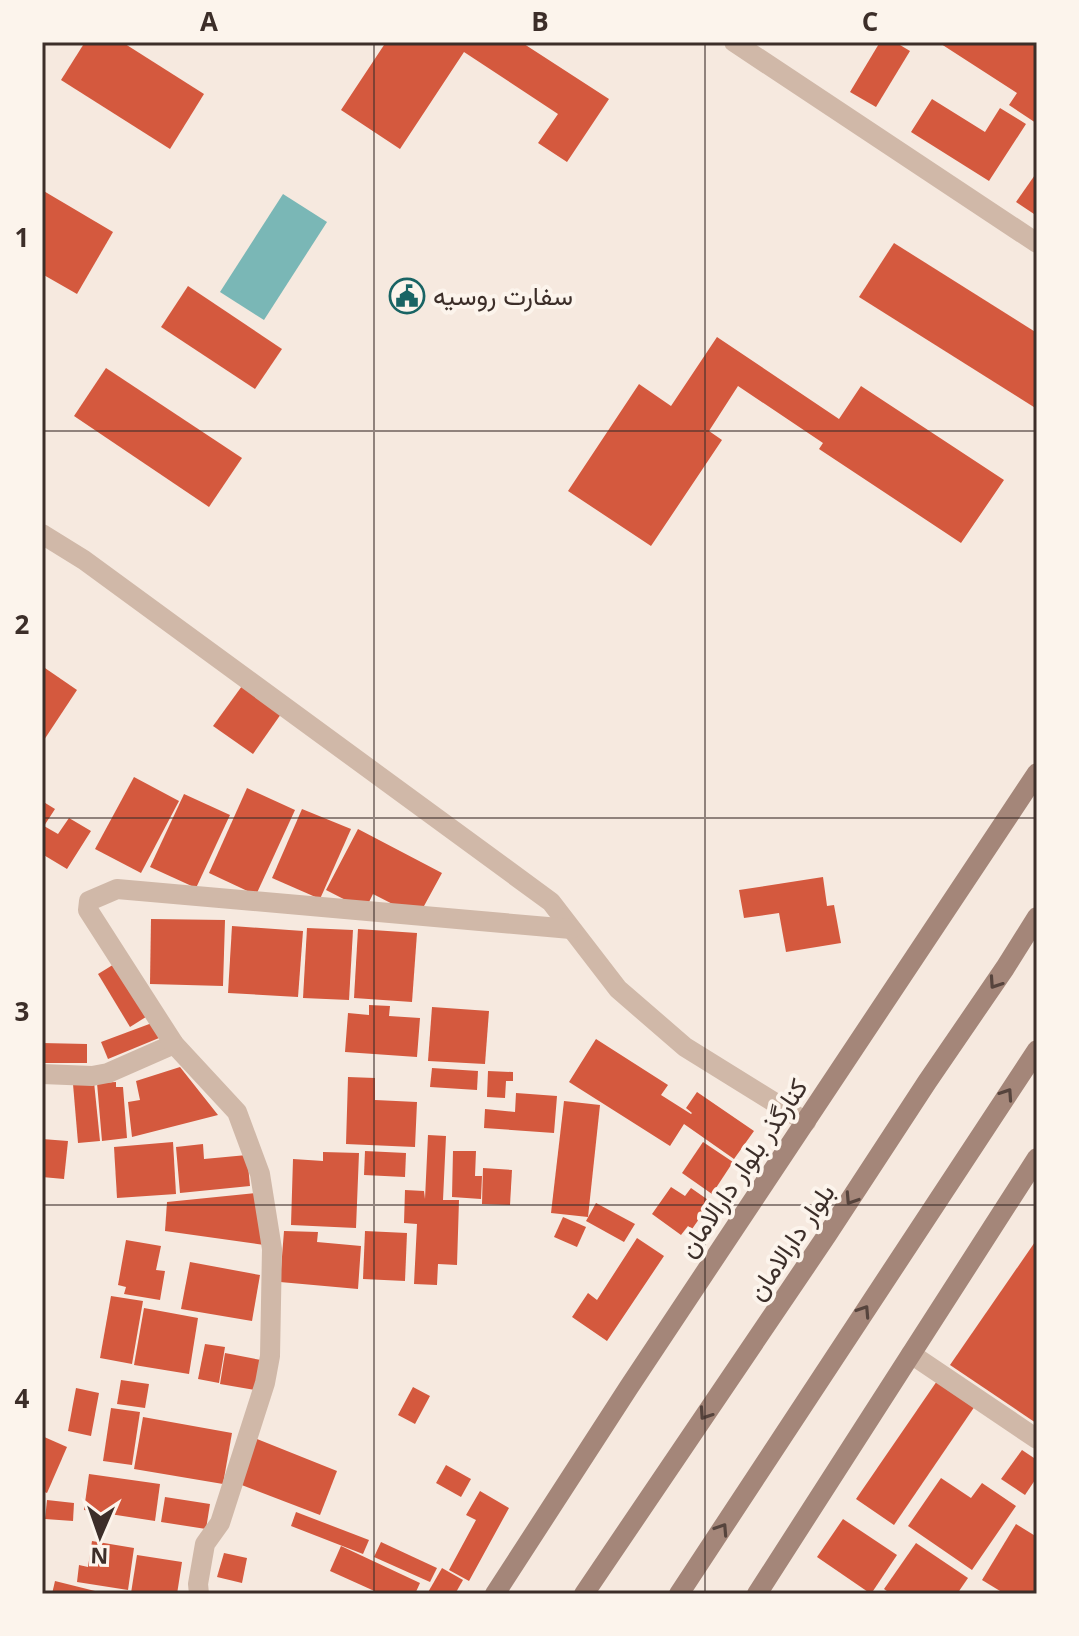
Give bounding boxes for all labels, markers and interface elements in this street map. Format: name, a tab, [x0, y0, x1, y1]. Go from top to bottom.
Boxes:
text: A	[200, 3, 218, 39]
text: B	[531, 3, 549, 39]
text: C	[862, 3, 878, 39]
text: 1	[15, 219, 29, 255]
public building icon: سفارت روسیه	[388, 277, 426, 315]
place label: سفارت روسیه	[433, 277, 573, 313]
text: 2	[15, 606, 30, 642]
one-way arrow	[990, 974, 1005, 988]
text: 3	[15, 993, 29, 1029]
street label: کنارگذر بلوار دارالامان	[672, 1073, 814, 1263]
one-way arrow	[997, 1088, 1012, 1102]
street label: بلوار دارالامان	[741, 1178, 841, 1306]
one-way arrow	[846, 1190, 861, 1205]
one-way arrow	[854, 1305, 869, 1320]
text: 4	[15, 1380, 30, 1416]
one-way arrow	[700, 1406, 715, 1420]
north arrow	[60, 1496, 140, 1576]
one-way arrow	[712, 1523, 727, 1537]
text: N	[90, 1542, 109, 1572]

